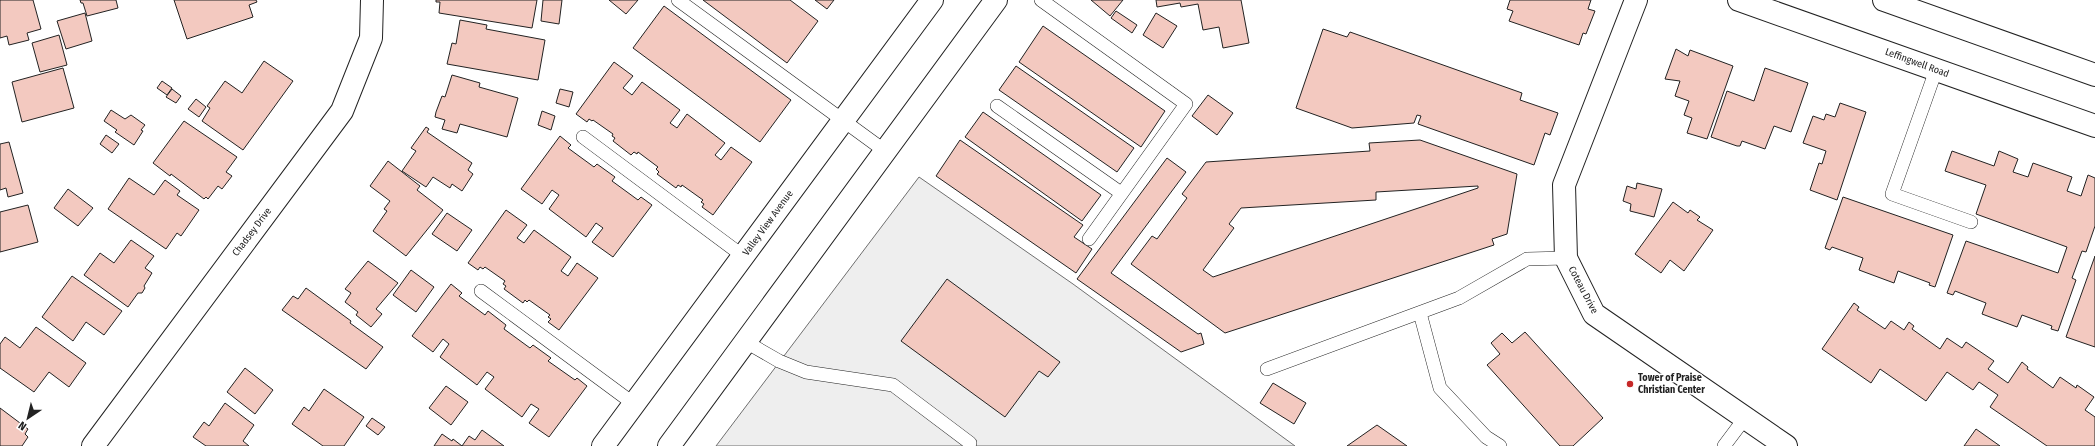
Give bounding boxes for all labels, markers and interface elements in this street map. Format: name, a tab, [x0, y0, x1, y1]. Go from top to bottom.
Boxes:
street label: Leffingwell Road	[1883, 46, 1951, 80]
street label: Valley View Avenue	[740, 188, 796, 258]
street label: Chadsey Drive	[230, 205, 274, 259]
street label: Coteau Drive	[1566, 264, 1600, 316]
place label: Tower of Praise Christian Center	[1638, 372, 1705, 396]
marker: Tower of Praise Christian Center	[1625, 379, 1635, 389]
north arrow	[8, 398, 48, 438]
text: N	[16, 419, 29, 433]

